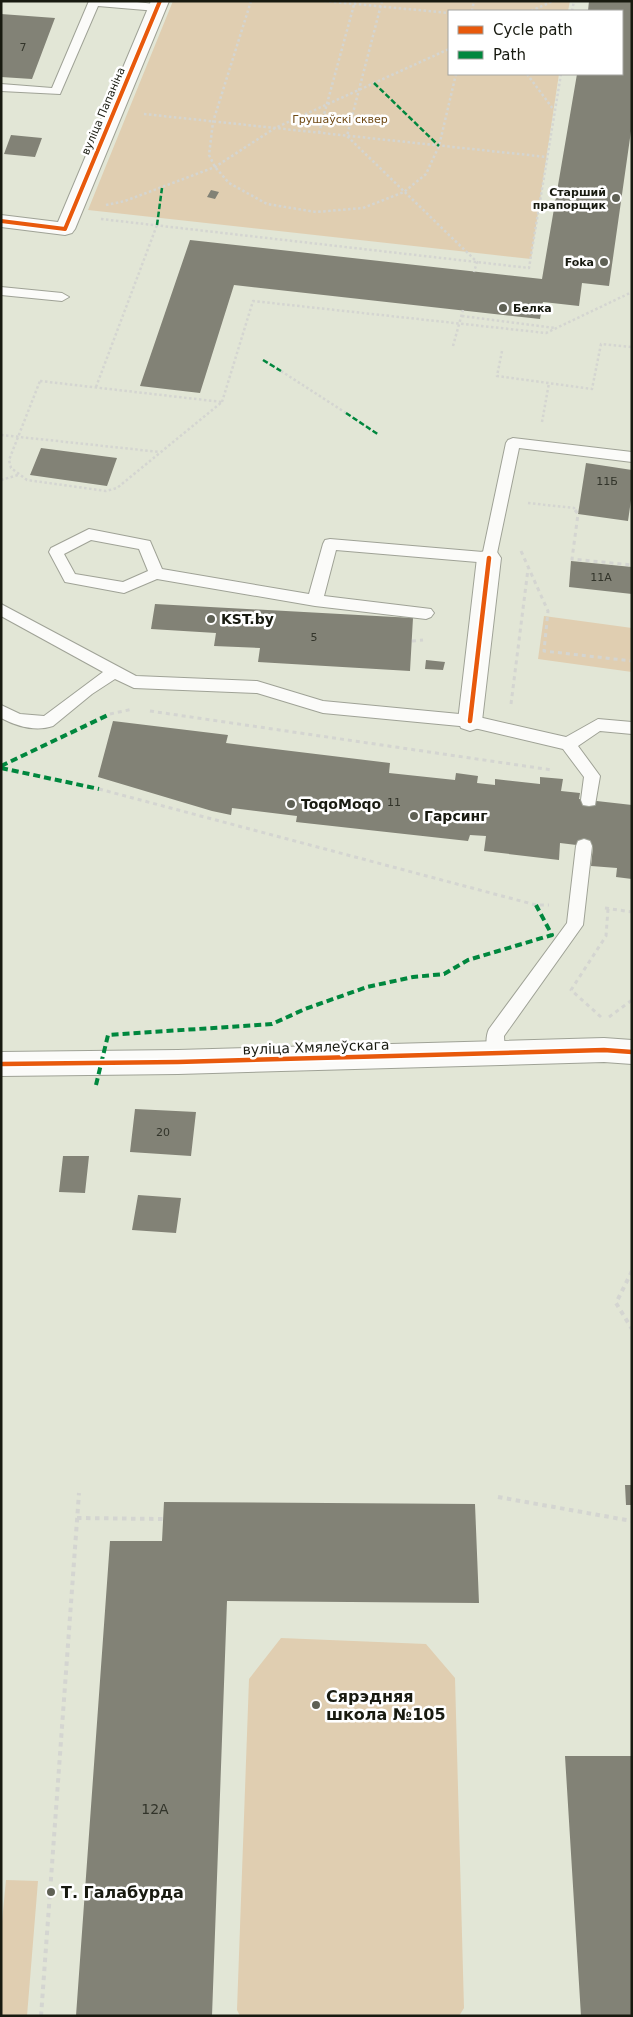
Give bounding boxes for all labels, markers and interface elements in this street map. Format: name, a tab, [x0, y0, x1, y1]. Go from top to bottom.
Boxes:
legend	[448, 10, 623, 75]
text: Cycle path	[493, 21, 573, 39]
house number: 7	[20, 41, 27, 54]
text: Path	[493, 46, 526, 64]
street label: вуліца Папаніна	[79, 65, 128, 157]
park label: Грушаўскі сквер	[292, 113, 388, 126]
place label: Старший прапорщик	[533, 186, 607, 212]
marker: Старший прапорщик	[610, 192, 622, 204]
place label: Foka	[565, 256, 594, 269]
marker: Foka	[598, 256, 610, 268]
marker: Белка	[497, 302, 509, 314]
place label: Белка	[513, 302, 552, 315]
house number: 11Б	[596, 475, 618, 488]
house number: 11А	[590, 571, 612, 584]
place label: KST.by	[221, 611, 274, 627]
marker: KST.by	[205, 613, 217, 625]
house number: 5	[311, 631, 318, 644]
place label: ToqoMoqo	[301, 796, 382, 812]
house number: 11	[387, 796, 401, 809]
marker: ToqoMoqo	[285, 798, 297, 810]
place label: Гарсинг	[424, 808, 488, 824]
marker: Гарсинг	[408, 810, 420, 822]
street label: вуліца Хмялеўскага	[242, 1036, 390, 1058]
house number: 20	[156, 1126, 170, 1139]
place label: Сярэдняя школа №105	[326, 1687, 446, 1724]
marker: Сярэдняя школа №105	[310, 1699, 322, 1711]
house number: 12А	[141, 1801, 169, 1817]
place label: Т. Галабурда	[61, 1883, 184, 1902]
marker: Т. Галабурда	[45, 1886, 57, 1898]

